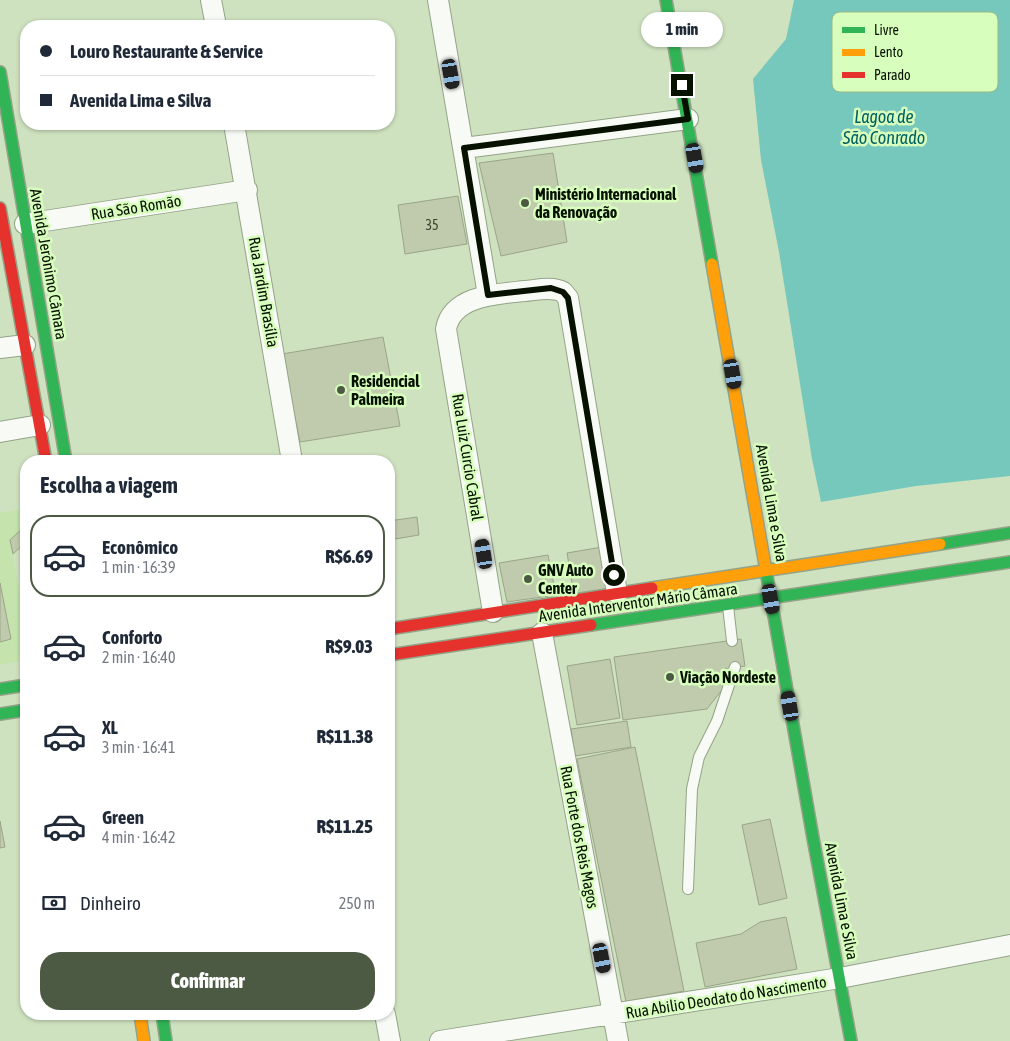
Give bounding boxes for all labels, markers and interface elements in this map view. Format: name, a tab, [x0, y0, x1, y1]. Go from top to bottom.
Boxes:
callout: 1 min	[641, 12, 723, 48]
legend	[832, 12, 998, 92]
text: 1 min	[666, 20, 698, 38]
text: Livre	[874, 22, 899, 38]
text: Louro Restaurante & Service	[70, 40, 263, 62]
text: Lento	[874, 44, 903, 60]
car	[441, 58, 460, 90]
text: Parado	[874, 67, 911, 83]
route end	[671, 74, 693, 96]
text: Avenida Lima e Silva	[70, 89, 211, 111]
water label: Lagoa de São Conrado	[842, 106, 925, 148]
car	[685, 142, 704, 174]
place label: Ministério Internacional da Renovação	[535, 185, 677, 221]
street label: Avenida Jerônimo Câmara	[27, 187, 71, 341]
street label: Rua São Romão	[90, 191, 182, 223]
marker: Ministério Internacional da Renovação	[519, 197, 531, 209]
house number: 35	[425, 217, 439, 233]
street label: Rua Jardim Brasília	[245, 235, 283, 349]
car	[723, 358, 742, 390]
place label: Residencial Palmeira	[351, 372, 420, 408]
marker: Residencial Palmeira	[335, 384, 347, 396]
street label: Rua Luiz Curcio Cabral	[449, 392, 487, 522]
street label: Avenida Lima e Silva	[753, 443, 791, 563]
text: Escolha a viagem	[40, 472, 178, 498]
icon: car	[42, 534, 87, 579]
text: Econômico	[102, 536, 178, 558]
car	[474, 538, 493, 570]
text: R$6.69	[325, 545, 373, 567]
text: 1 min · 16:39	[102, 558, 175, 576]
place label: GNV Auto Center	[538, 561, 594, 597]
route start	[603, 564, 625, 586]
marker: GNV Auto Center	[522, 573, 534, 585]
street label: Avenida Interventor Mário Câmara	[537, 579, 739, 625]
car	[761, 583, 780, 615]
icon: car	[42, 624, 87, 669]
text: Conforto	[102, 626, 163, 648]
text: R$9.03	[325, 635, 373, 657]
text: 2 min · 16:40	[102, 648, 175, 666]
place label: Viação Nordeste	[679, 668, 776, 686]
marker: Viação Nordeste	[664, 671, 676, 683]
car	[780, 690, 799, 722]
icon: car	[42, 714, 87, 759]
text: XL	[102, 716, 118, 738]
text: R$11.38	[316, 725, 373, 747]
text: 3 min · 16:41	[102, 738, 175, 756]
street label: Rua Forte dos Reis Magos	[556, 764, 603, 910]
icon: car	[42, 804, 87, 849]
text: Green	[102, 806, 144, 828]
text: R$11.25	[316, 815, 373, 837]
text: 4 min · 16:42	[102, 828, 175, 846]
street label: Avenida Lima e Silva	[822, 841, 862, 961]
icon: cash	[40, 889, 68, 917]
text: Dinheiro	[80, 892, 141, 914]
text: 250 m	[339, 894, 375, 912]
car	[591, 942, 612, 974]
button: Confirmar	[40, 952, 375, 1010]
street label: Rua Abilio Deodato do Nascimento	[624, 972, 828, 1022]

